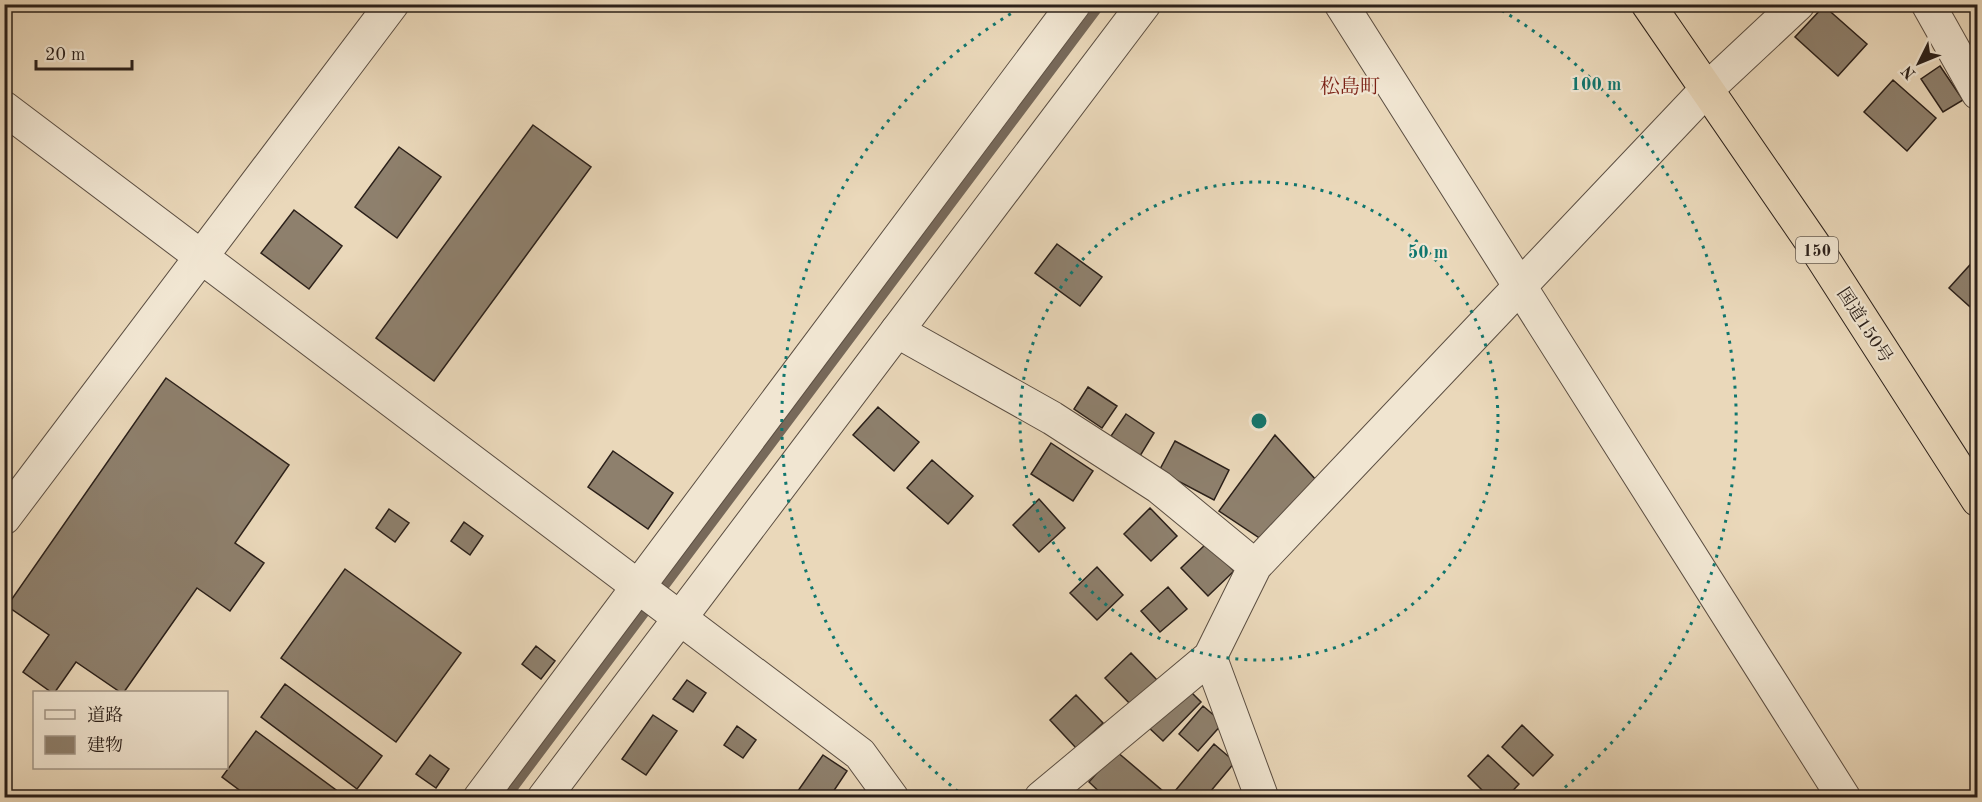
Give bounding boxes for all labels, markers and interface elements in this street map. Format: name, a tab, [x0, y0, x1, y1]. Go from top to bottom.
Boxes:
scale bar	[36, 33, 132, 71]
north arrow	[1889, 33, 1949, 93]
text: 20 m	[45, 46, 85, 64]
text: N	[1899, 61, 1920, 82]
district label: 松島町	[1320, 76, 1380, 98]
text: 100 m	[1571, 76, 1621, 94]
road number: 150	[1796, 237, 1838, 263]
text: 50 m	[1408, 244, 1448, 262]
street label: 国道150号	[1833, 284, 1897, 366]
centre of rings	[1249, 411, 1269, 431]
legend	[33, 691, 228, 769]
text: 道路	[87, 705, 123, 725]
text: 建物	[87, 735, 123, 755]

